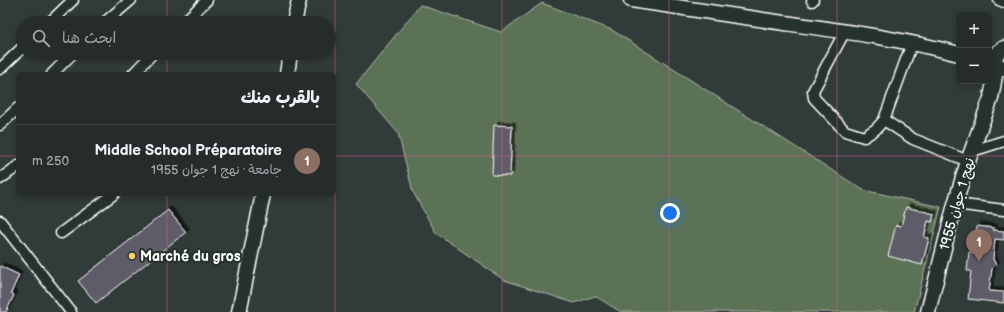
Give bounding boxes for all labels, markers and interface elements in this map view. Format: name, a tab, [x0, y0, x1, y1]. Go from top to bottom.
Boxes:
map controls	[956, 12, 992, 84]
button: +	[956, 12, 992, 48]
search box	[16, 16, 336, 60]
icon: search	[30, 27, 52, 49]
text: ابحث هنا	[62, 29, 116, 48]
button: −	[956, 48, 992, 84]
text: بالقرب منك	[241, 88, 320, 108]
text: Middle School Préparatoire	[94, 141, 282, 160]
text: 250 m	[32, 153, 69, 169]
text: 1	[304, 153, 310, 169]
street label: نهج 1 جوان 1955	[936, 156, 978, 252]
text: جامعة · نهج 1 جوان 1955	[151, 162, 282, 178]
your location	[660, 203, 680, 223]
pin: 1	[966, 229, 992, 262]
place label: Marché du gros	[140, 248, 241, 265]
marker: Marché du gros	[127, 251, 137, 261]

